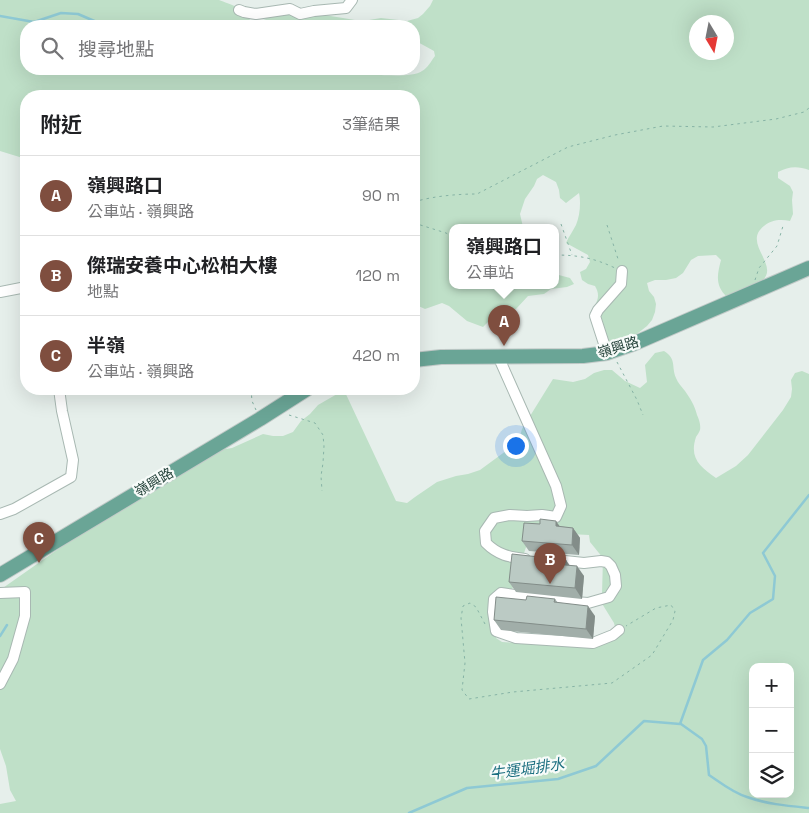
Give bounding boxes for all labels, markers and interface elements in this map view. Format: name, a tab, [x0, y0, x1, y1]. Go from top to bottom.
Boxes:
north arrow	[689, 15, 734, 60]
search box	[20, 20, 420, 75]
icon: search	[38, 34, 66, 62]
text: 搜尋地點	[78, 37, 154, 62]
text: 附近	[40, 111, 82, 138]
text: 3筆結果	[342, 114, 400, 135]
text: 嶺興路口	[87, 173, 163, 198]
text: A	[51, 185, 61, 206]
text: 90 m	[362, 185, 400, 206]
text: 公車站 · 嶺興路	[87, 201, 194, 222]
popup	[449, 224, 559, 289]
text: 嶺興路口	[466, 234, 542, 259]
text: 傑瑞安養中心松柏大樓	[87, 253, 277, 278]
text: 公車站	[466, 262, 514, 283]
text: B	[51, 265, 61, 286]
text: 120 m	[356, 265, 400, 286]
text: 地點	[87, 281, 119, 302]
pin: A	[488, 305, 520, 346]
street label: 嶺興路	[595, 332, 641, 362]
text: 半嶺	[87, 333, 125, 358]
text: C	[51, 345, 61, 366]
text: 420 m	[352, 345, 400, 366]
text: 公車站 · 嶺興路	[87, 361, 194, 382]
your location	[503, 433, 529, 459]
street label: 嶺興路	[131, 463, 177, 501]
pin: C	[23, 522, 55, 563]
pin: B	[534, 543, 566, 584]
map controls	[749, 663, 794, 798]
button: +	[749, 663, 794, 708]
button: −	[749, 708, 794, 753]
button: layers	[749, 753, 794, 798]
water label: 牛運堀排水	[488, 754, 566, 783]

